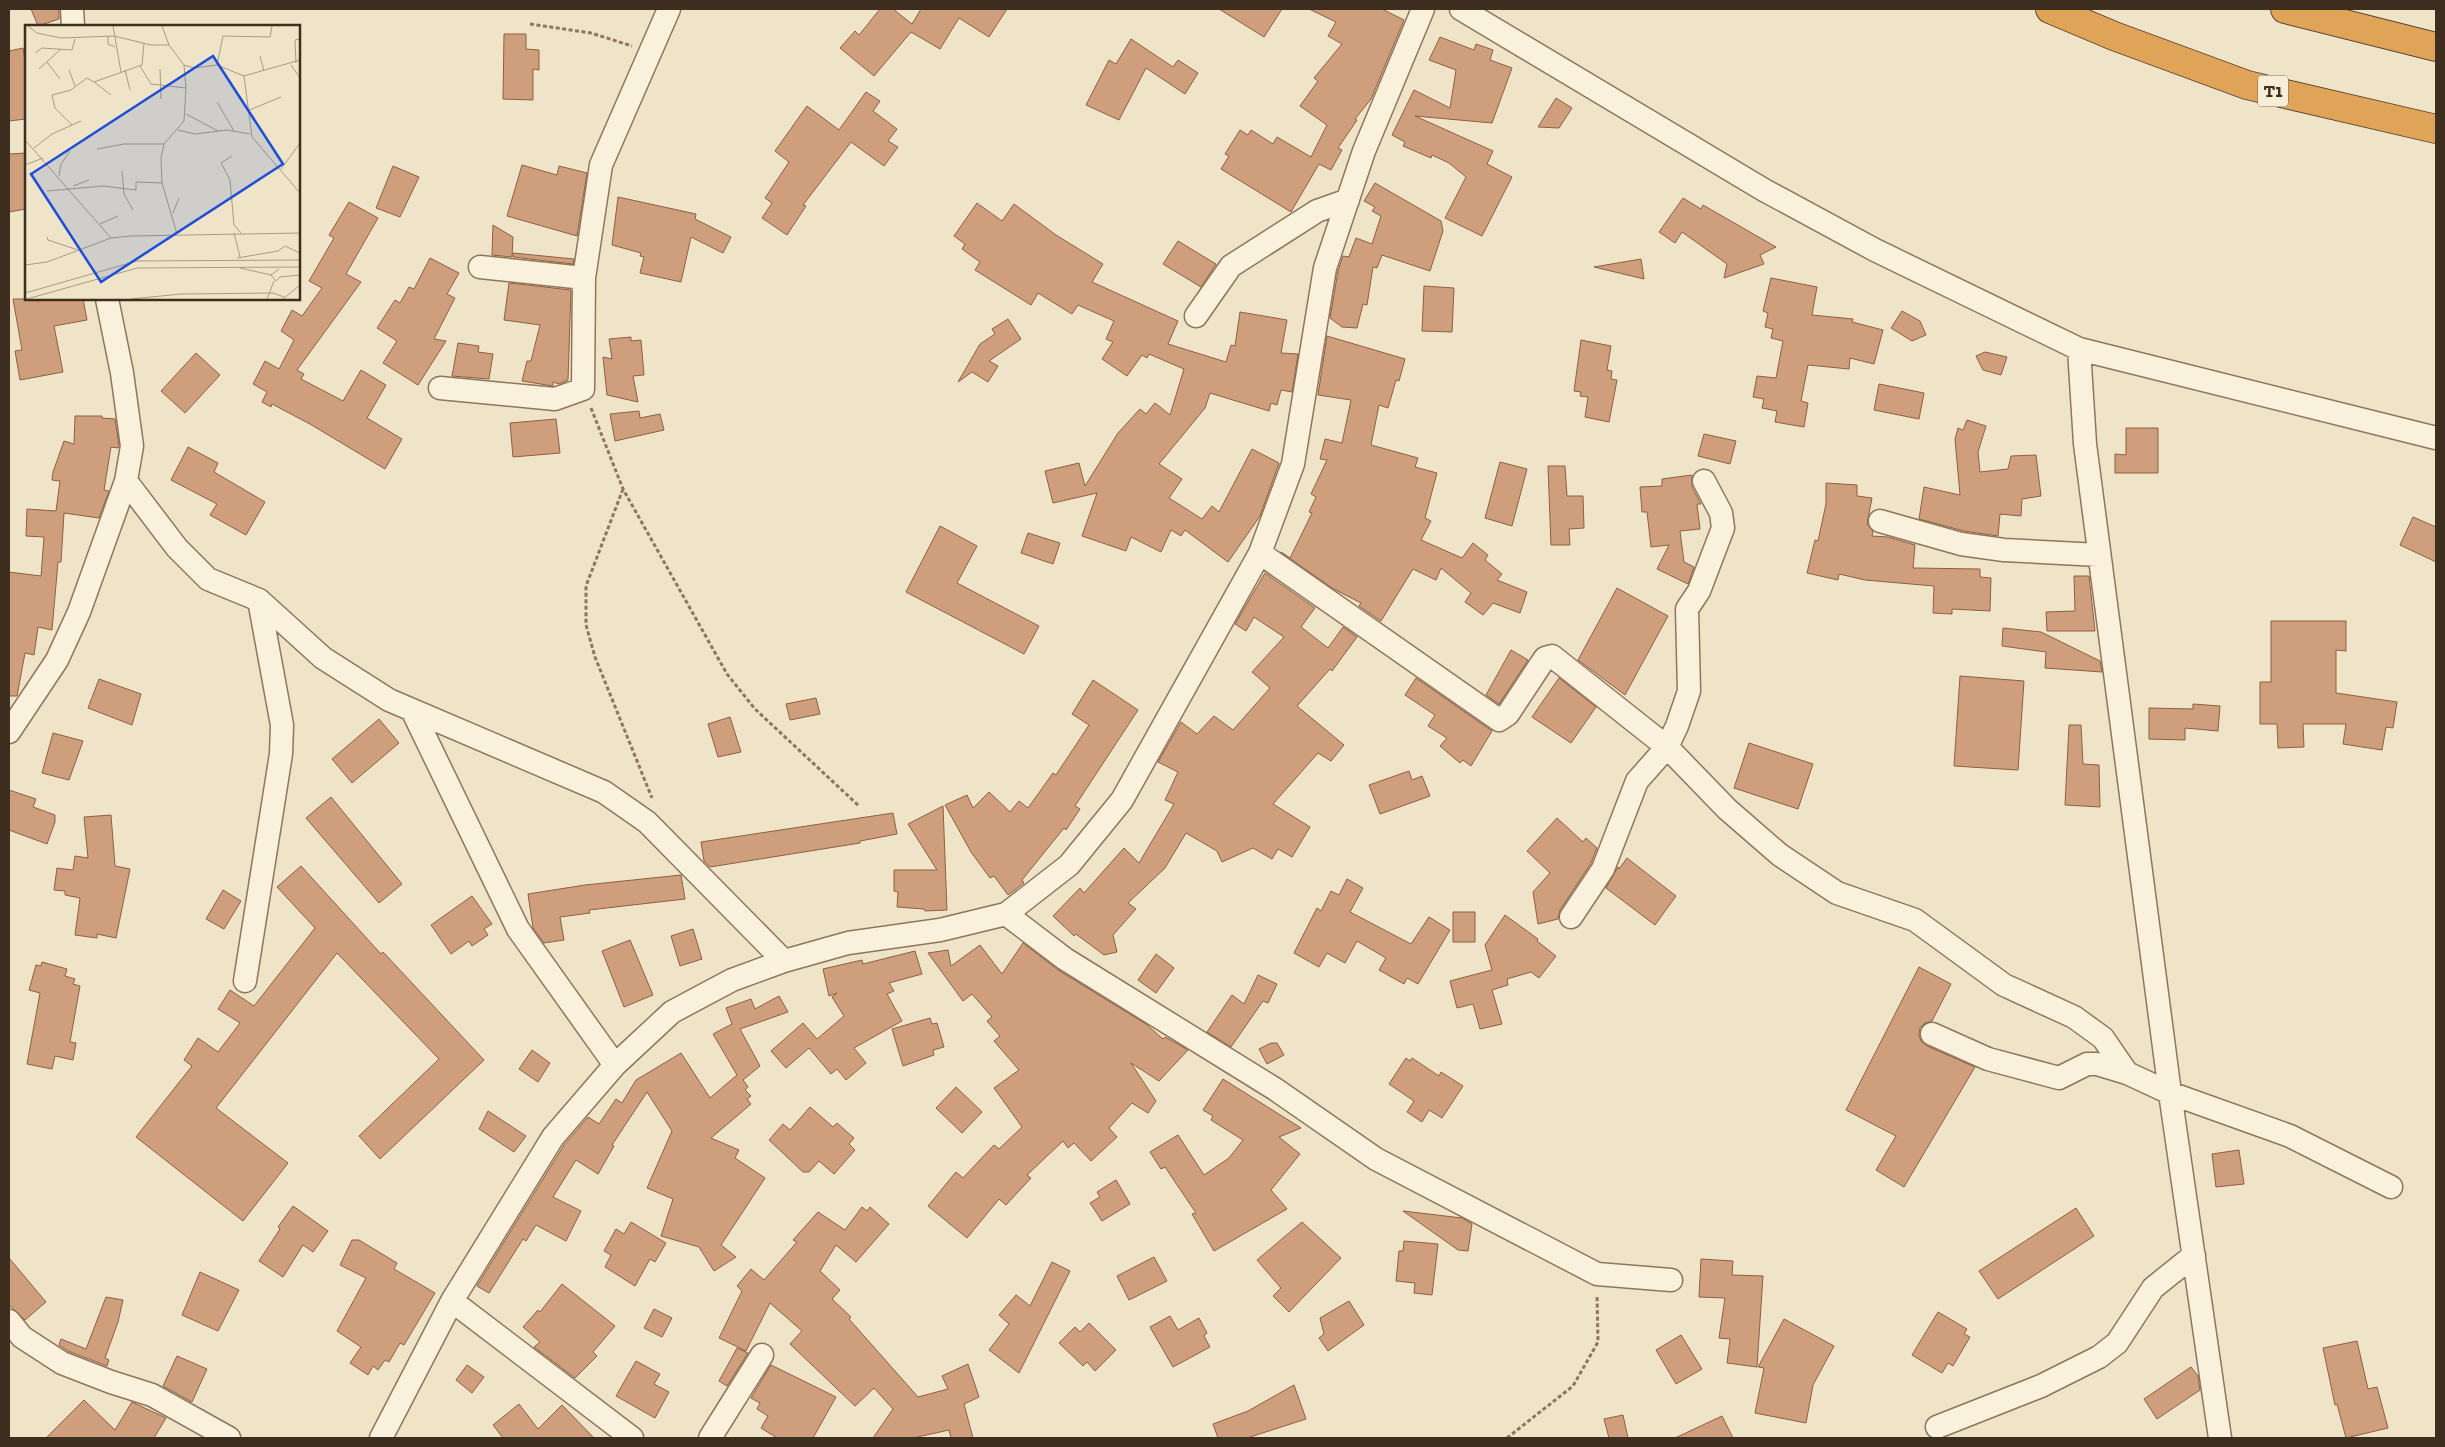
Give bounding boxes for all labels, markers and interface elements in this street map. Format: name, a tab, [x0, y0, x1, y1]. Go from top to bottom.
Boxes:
inset map	[25, 25, 300, 300]
road number: T1	[2258, 76, 2288, 106]

